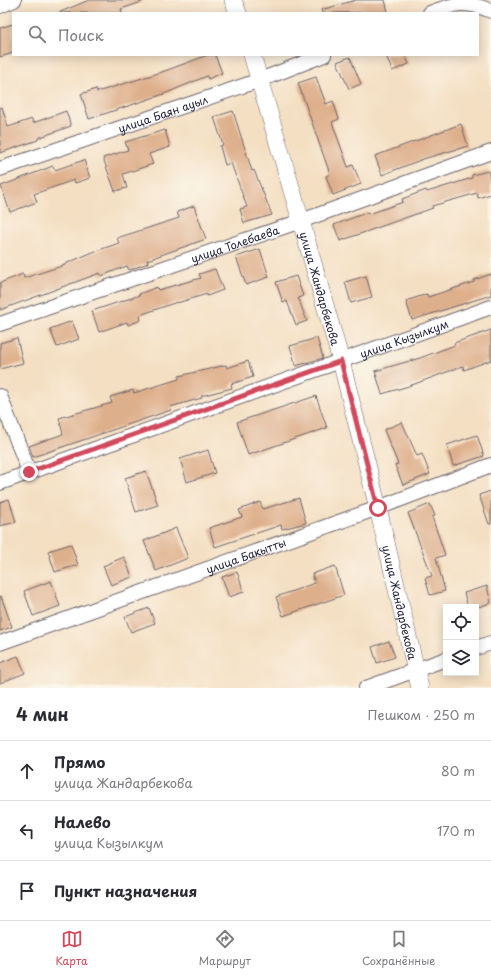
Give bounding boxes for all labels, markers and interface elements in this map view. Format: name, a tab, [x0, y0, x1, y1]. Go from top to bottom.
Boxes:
search box	[12, 12, 479, 56]
icon: search	[26, 23, 48, 45]
text: Поиск	[58, 23, 104, 46]
street label: улица Баян ауыл	[116, 90, 210, 137]
street label: улица Толебаева	[188, 221, 281, 267]
street label: улица Жандарбекова	[296, 229, 345, 347]
street label: улица Кызылкум	[357, 315, 450, 362]
route end	[20, 463, 38, 481]
route start	[369, 499, 387, 517]
street label: улица Бакытты	[203, 533, 288, 577]
street label: улица Жандарбекова	[378, 543, 422, 661]
map controls	[443, 604, 479, 676]
button: locate	[443, 604, 479, 640]
button: layers	[443, 640, 479, 676]
text: 4 мин	[16, 701, 69, 727]
text: Пешком · 250 m	[368, 705, 475, 724]
text: Прямо	[54, 750, 105, 773]
icon: ahead	[16, 760, 38, 782]
text: 80 m	[441, 761, 475, 780]
text: улица Жандарбекова	[54, 773, 193, 792]
text: Налево	[54, 810, 111, 833]
icon: left	[16, 820, 38, 842]
text: 170 m	[437, 821, 475, 840]
text: улица Кызылкум	[54, 833, 164, 852]
text: Пункт назначения	[54, 879, 197, 902]
icon: arrive	[16, 880, 38, 902]
tab: Карта	[56, 928, 88, 969]
tab: Маршрут	[199, 928, 251, 969]
tab: Сохранённые	[362, 928, 435, 969]

